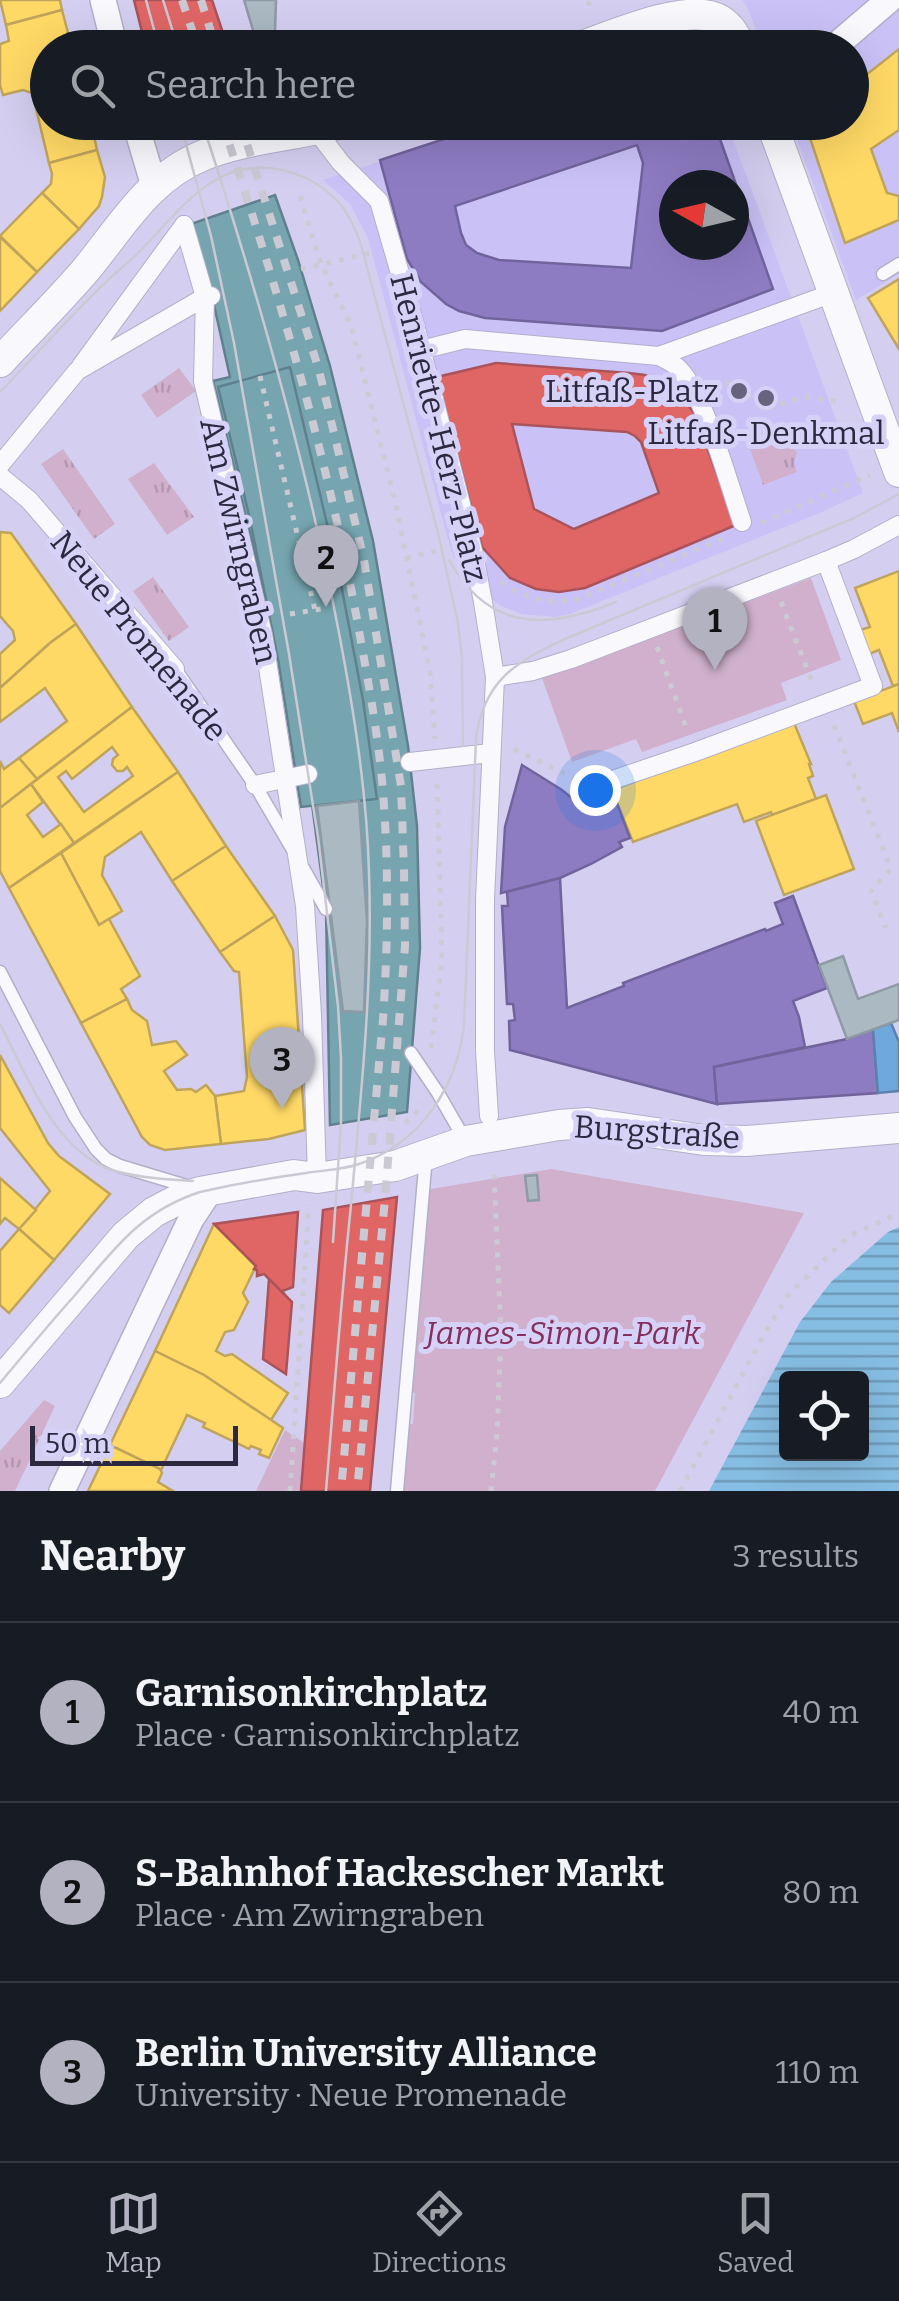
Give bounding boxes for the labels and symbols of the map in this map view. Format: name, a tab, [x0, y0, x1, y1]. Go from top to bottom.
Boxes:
north arrow	[659, 170, 749, 260]
street label: Henriette-Herz-Platz	[382, 270, 496, 586]
place label: Litfaß-Platz	[545, 372, 719, 410]
marker: Litfaß-Platz	[728, 380, 750, 402]
marker: Litfaß-Denkmal	[755, 387, 777, 409]
street label: Am Zwirngraben	[192, 414, 286, 668]
place label: Litfaß-Denkmal	[647, 414, 885, 452]
street label: Neue Promenade	[43, 523, 235, 749]
pin: 2	[294, 524, 358, 607]
pin: 1	[682, 588, 748, 670]
your location	[570, 765, 621, 816]
pin: 3	[250, 1026, 314, 1109]
street label: Burgstraße	[573, 1107, 741, 1157]
park label: James-Simon-Park	[422, 1314, 701, 1352]
scale bar	[30, 1421, 238, 1466]

